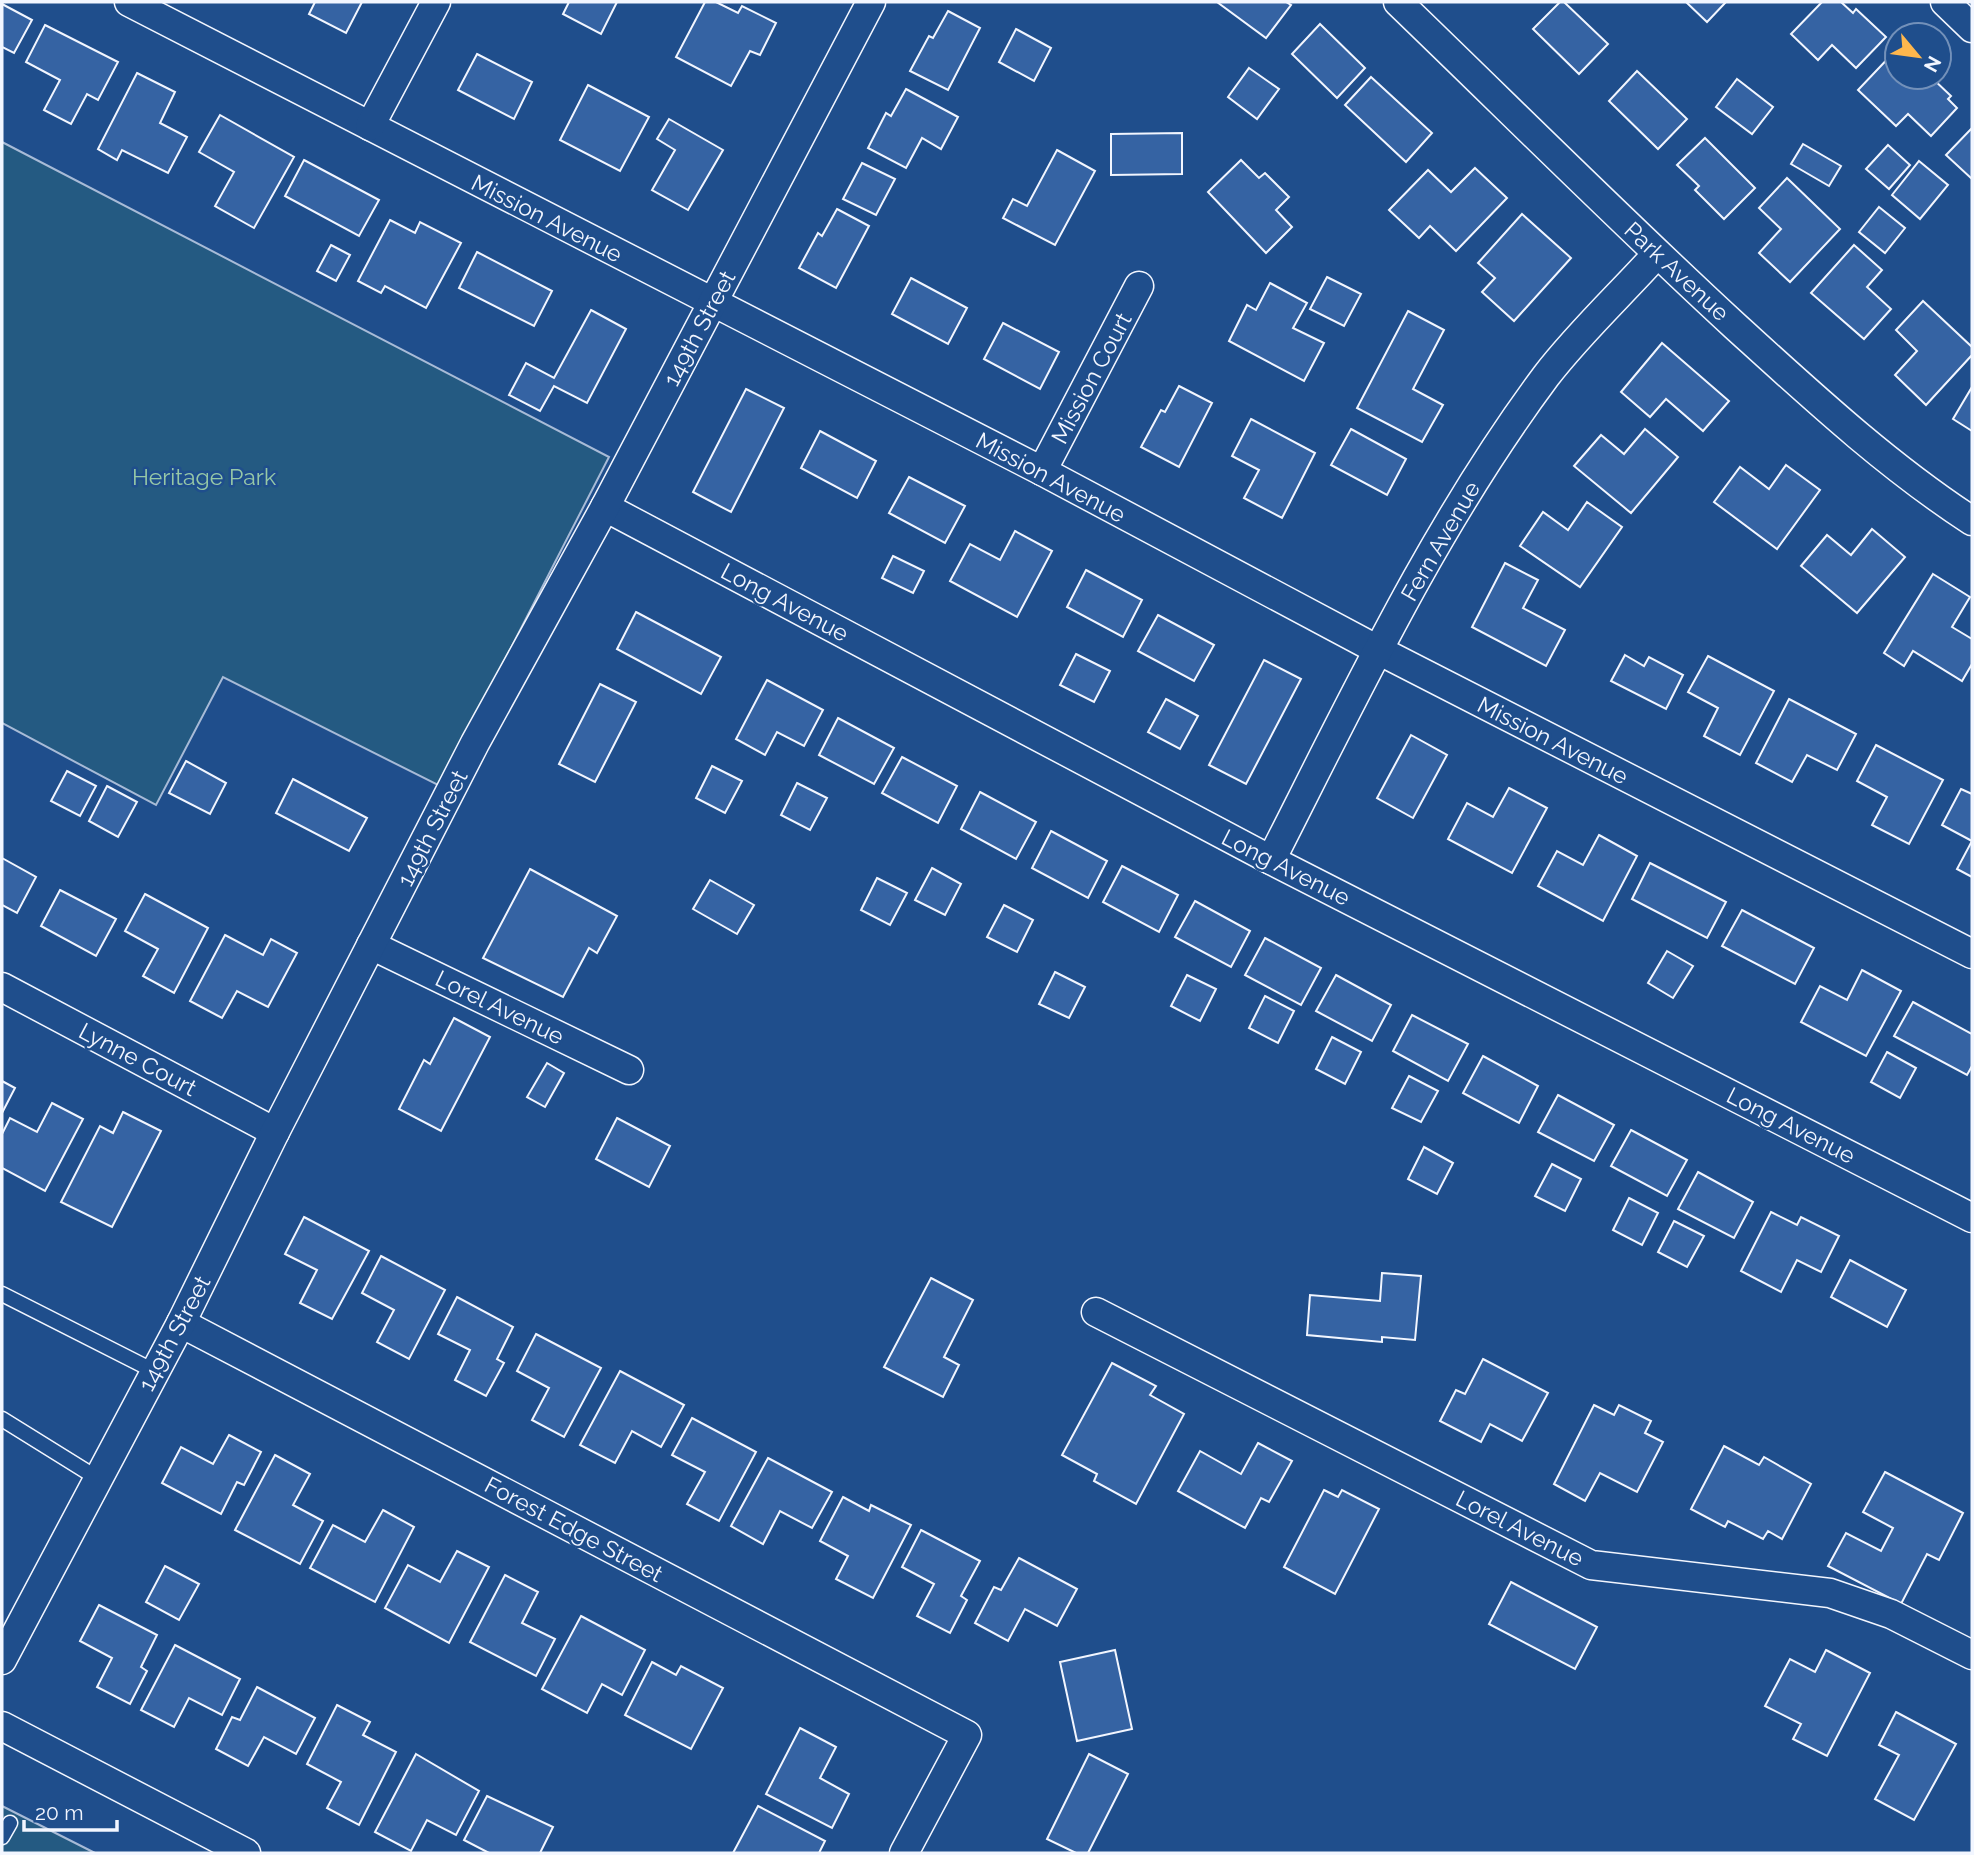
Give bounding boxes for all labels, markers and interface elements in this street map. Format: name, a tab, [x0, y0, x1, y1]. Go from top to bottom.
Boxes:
north arrow	[1883, 21, 1953, 91]
text: N	[1920, 53, 1946, 76]
street label: Mission Avenue	[467, 168, 627, 268]
street label: Park Avenue	[1619, 216, 1735, 326]
street label: 149th Street	[657, 266, 741, 390]
street label: Mission Court	[1045, 308, 1137, 448]
street label: Mission Avenue	[972, 426, 1130, 528]
park label: Heritage Park	[132, 463, 276, 490]
street label: Fern Avenue	[1395, 476, 1485, 606]
street label: Long Avenue	[717, 557, 853, 647]
street label: Mission Avenue	[1473, 690, 1633, 790]
street label: 149th Street	[391, 765, 473, 891]
street label: Long Avenue	[1217, 823, 1355, 911]
street label: Lorel Avenue	[431, 964, 569, 1050]
street label: Lynne Court	[75, 1017, 202, 1101]
street label: Long Avenue	[1722, 1081, 1860, 1169]
street label: 149th Street	[132, 1271, 216, 1395]
street label: Forest Edge Street	[480, 1471, 668, 1587]
street label: Lorel Avenue	[1452, 1484, 1588, 1572]
scale bar	[24, 1788, 117, 1832]
text: 20 m	[35, 1800, 83, 1825]

